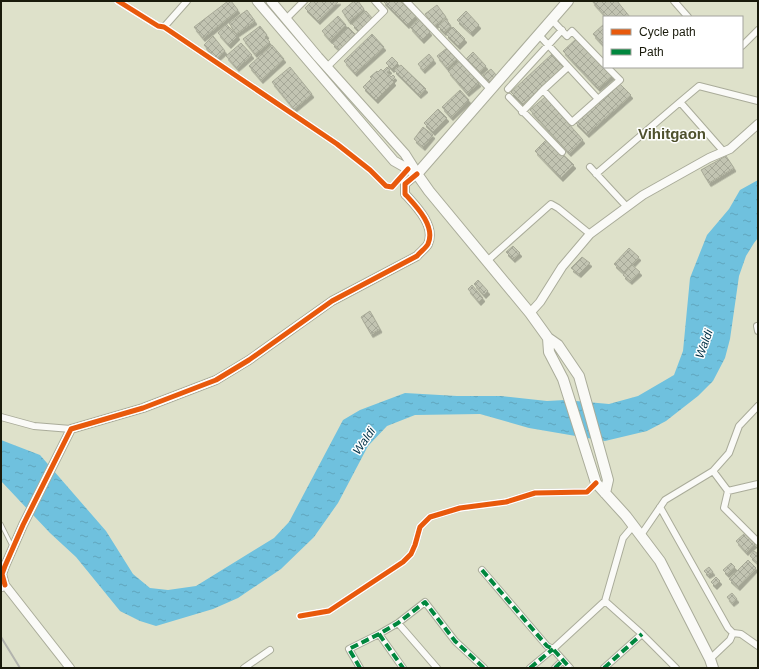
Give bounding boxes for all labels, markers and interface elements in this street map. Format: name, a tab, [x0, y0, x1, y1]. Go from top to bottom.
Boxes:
legend	[603, 16, 743, 68]
text: Cycle path	[639, 25, 696, 39]
text: Path	[639, 45, 664, 59]
district label: Vihitgaon	[638, 125, 706, 142]
water label: Waldi	[692, 327, 716, 360]
water label: Waldi	[350, 425, 378, 457]

